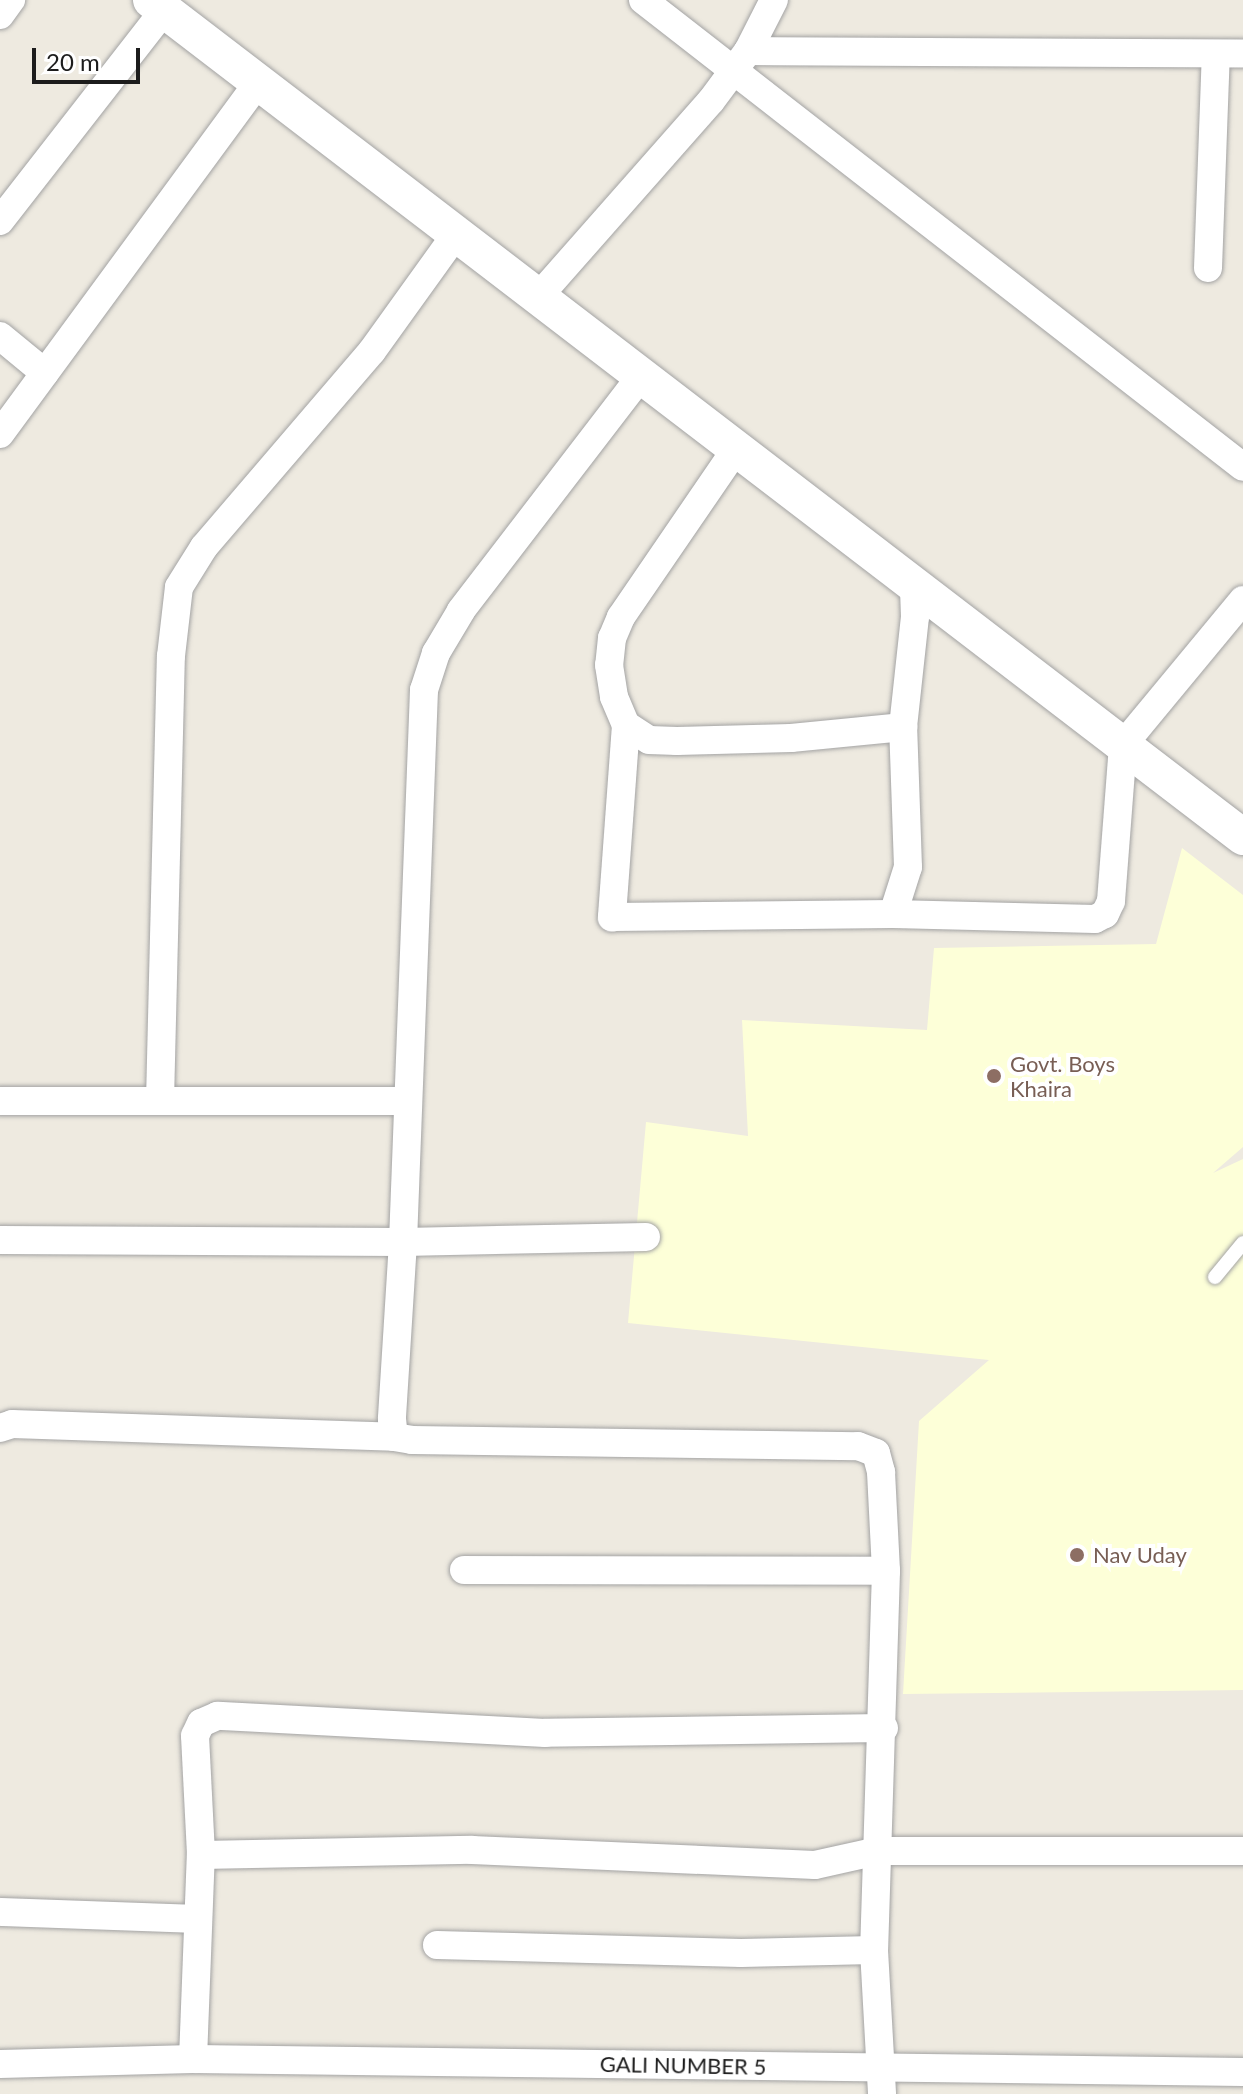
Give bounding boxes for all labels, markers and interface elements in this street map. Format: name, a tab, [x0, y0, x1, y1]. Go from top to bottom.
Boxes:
scale bar	[36, 32, 144, 82]
text: 20 m	[46, 47, 100, 76]
place label: Govt. Boys Khaira	[1010, 1050, 1115, 1102]
marker: Govt. Boys Khaira	[985, 1067, 1003, 1085]
place label: Nav Uday	[1093, 1542, 1187, 1568]
marker: Nav Uday	[1068, 1546, 1086, 1564]
street label: GALI NUMBER 5	[600, 2050, 766, 2080]

